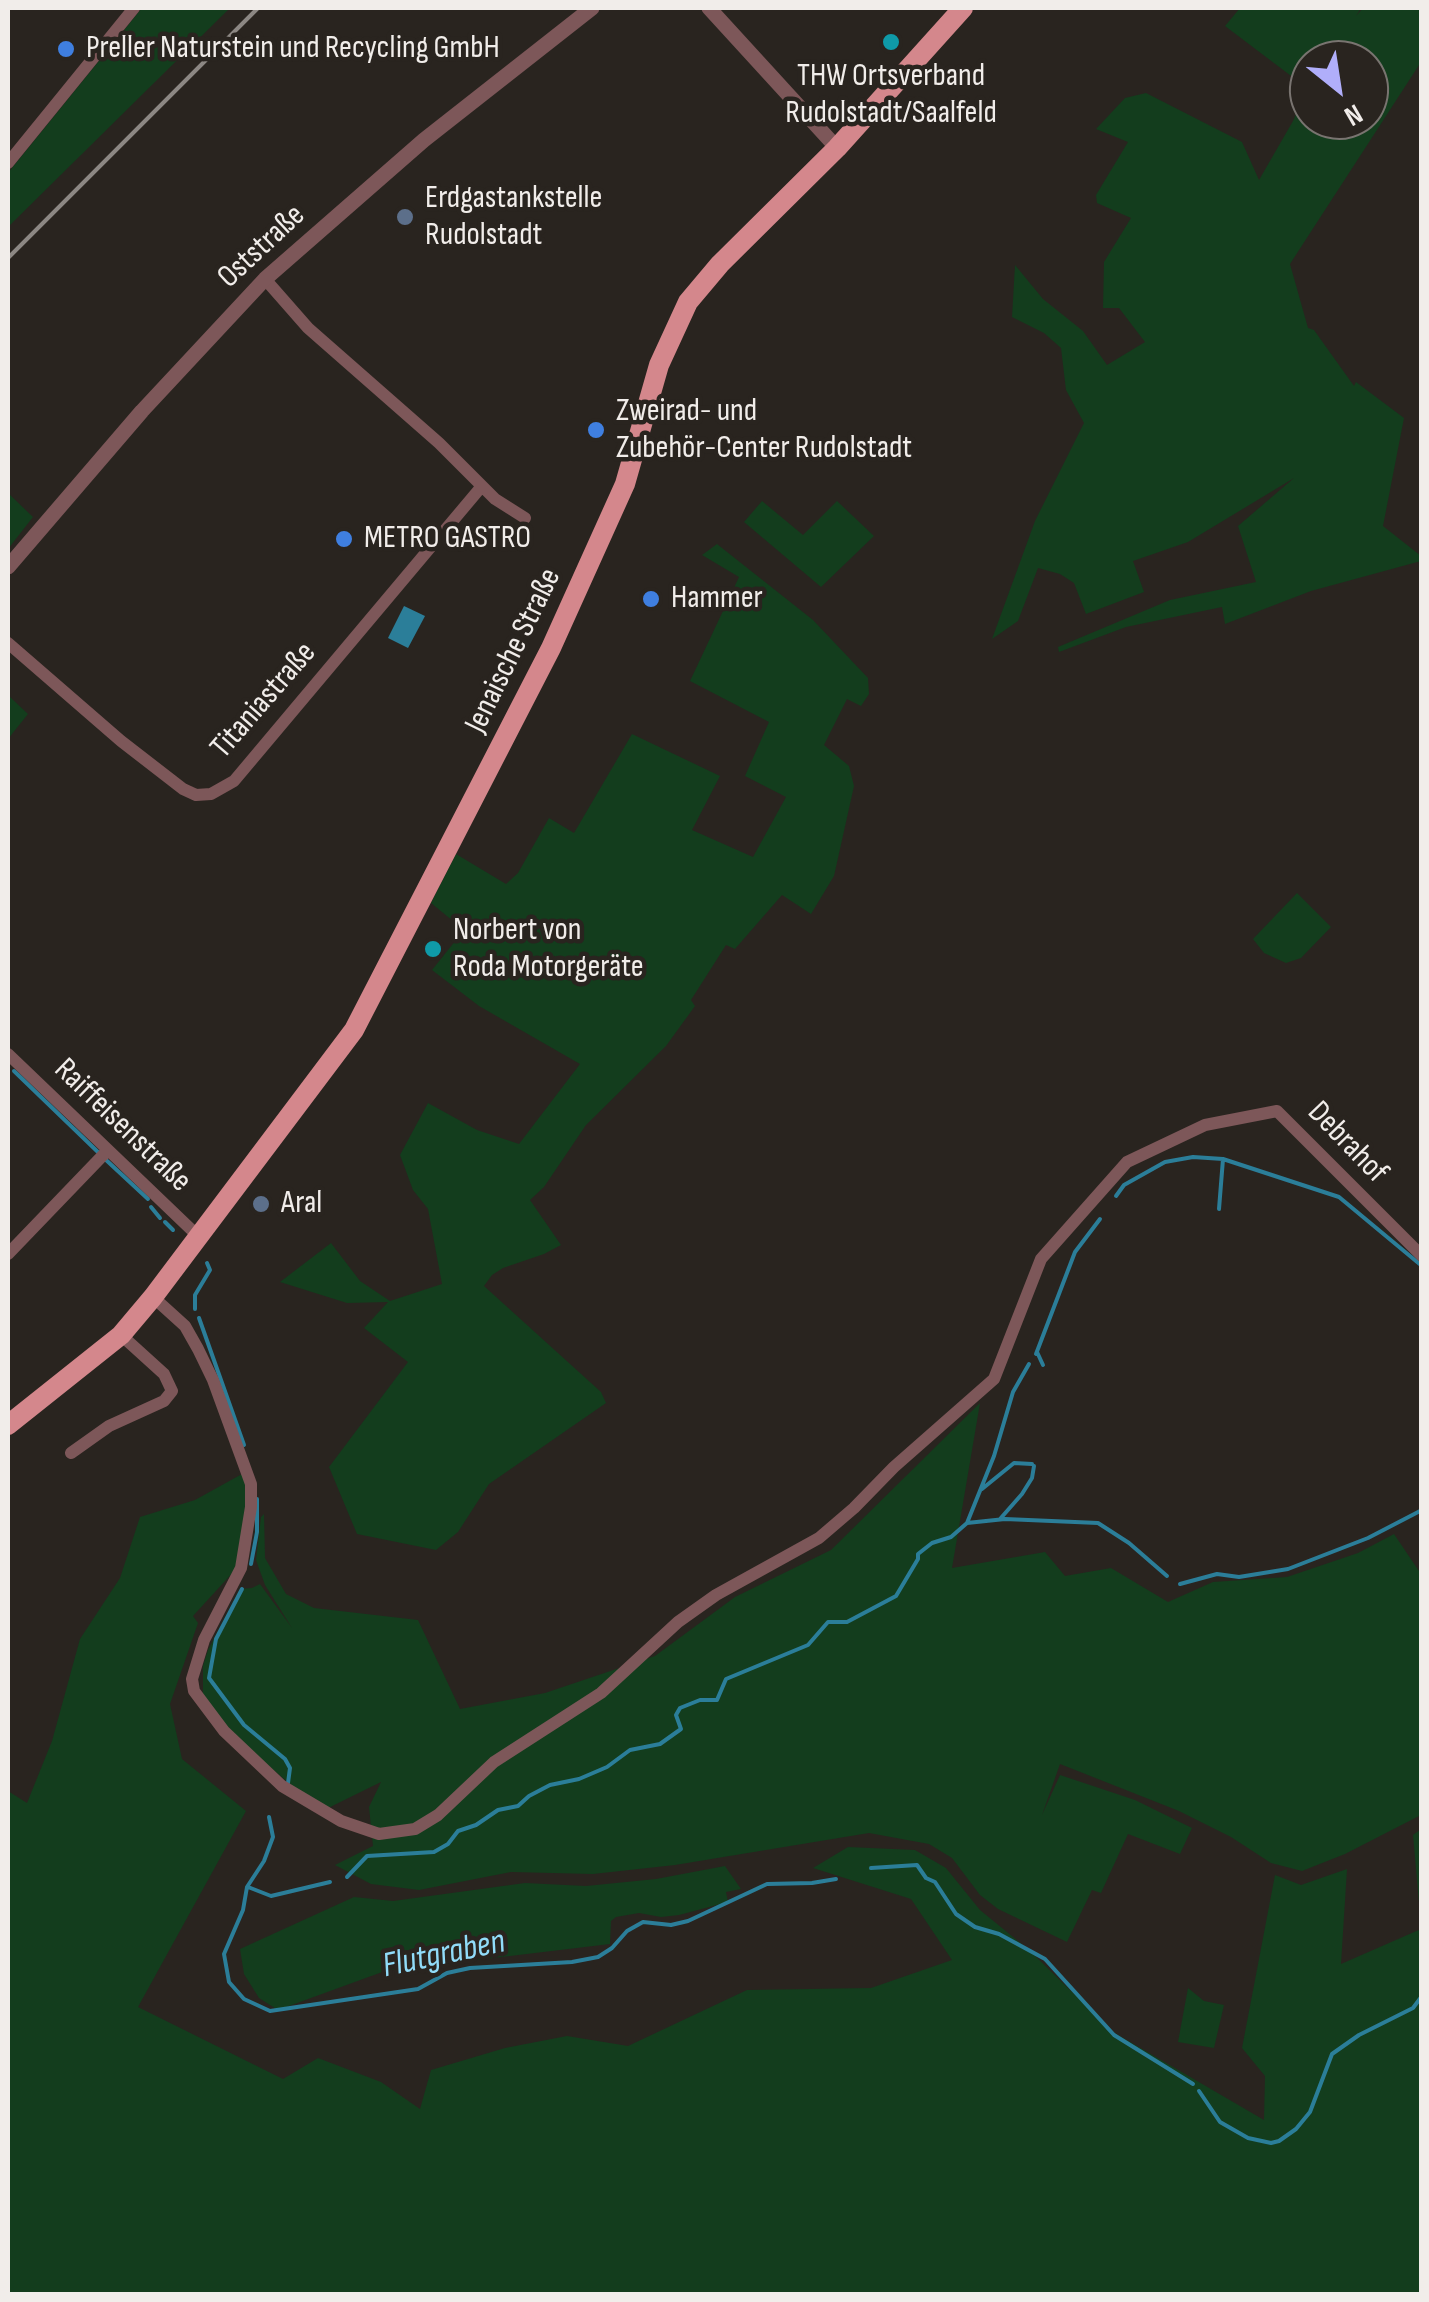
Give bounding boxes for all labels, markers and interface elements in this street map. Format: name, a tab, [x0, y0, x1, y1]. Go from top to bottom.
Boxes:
place label: Preller Naturstein und Recycling GmbH	[86, 30, 500, 68]
marker: THW Ortsverband Rudolstadt/Saalfeld	[880, 31, 902, 53]
marker: Preller Naturstein und Recycling GmbH	[55, 38, 77, 60]
north arrow	[1289, 40, 1389, 140]
place label: THW Ortsverband Rudolstadt/Saalfeld	[785, 58, 997, 133]
text: N	[1339, 97, 1368, 133]
place label: Erdgastankstelle Rudolstadt	[425, 180, 602, 255]
street label: Oststraße	[210, 197, 314, 297]
marker: Erdgastankstelle Rudolstadt	[394, 206, 416, 228]
place label: Zweirad- und Zubehör-Center Rudolstadt	[616, 393, 912, 468]
marker: Zweirad- und Zubehör-Center Rudolstadt	[585, 419, 607, 441]
place label: METRO GASTRO	[364, 520, 531, 558]
marker: METRO GASTRO	[333, 528, 355, 550]
street label: Jenaische Straße	[458, 563, 570, 739]
place label: Hammer	[671, 580, 763, 618]
marker: Hammer	[640, 588, 662, 610]
street label: Titaniastraße	[203, 635, 325, 767]
place label: Norbert von Roda Motorgeräte	[453, 912, 644, 987]
marker: Norbert von Roda Motorgeräte	[422, 938, 444, 960]
street label: Raiffeisenstraße	[45, 1051, 199, 1201]
street label: Debrahof	[1299, 1094, 1395, 1192]
place label: Aral	[281, 1185, 322, 1223]
marker: Aral	[250, 1193, 272, 1215]
water label: Flutgraben	[379, 1922, 509, 1988]

